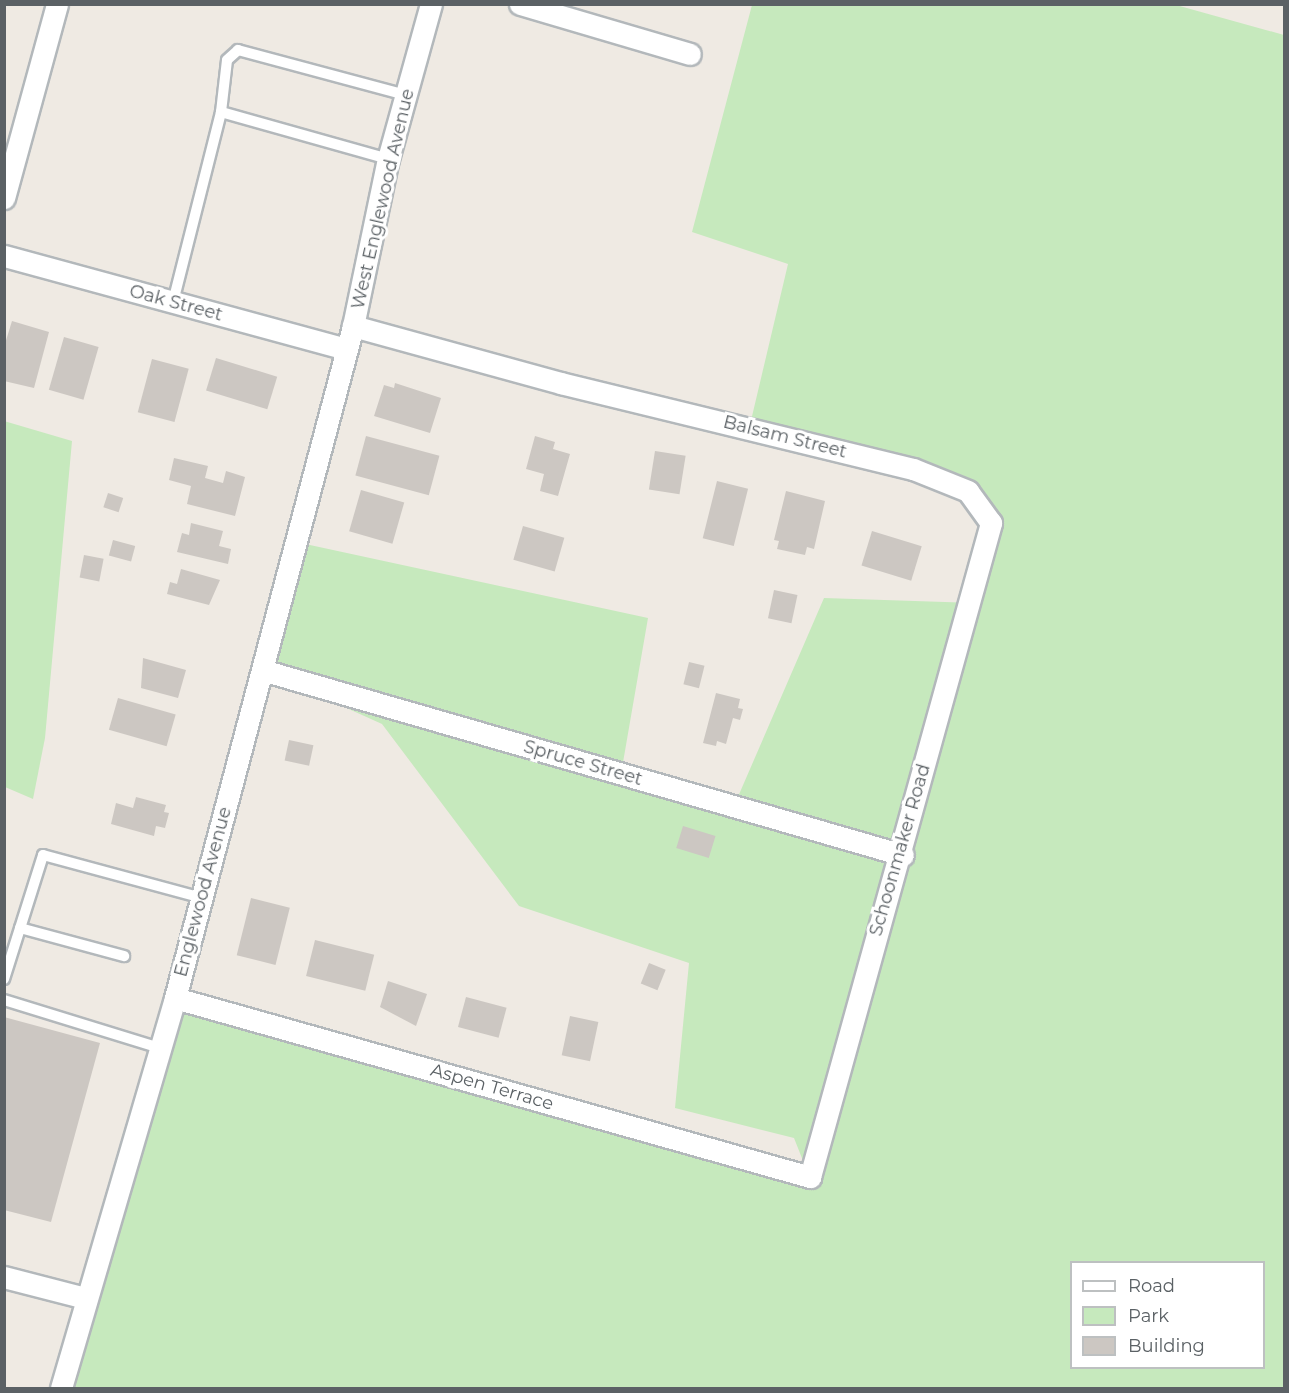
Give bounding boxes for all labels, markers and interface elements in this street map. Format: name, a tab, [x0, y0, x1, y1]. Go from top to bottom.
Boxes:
street label: West Englewood Avenue	[347, 87, 419, 311]
street label: Oak Street	[127, 280, 225, 326]
street label: Balsam Street	[721, 411, 849, 463]
street label: Spruce Street	[521, 736, 645, 790]
street label: Schoonmaker Road	[865, 761, 935, 939]
street label: Englewood Avenue	[170, 805, 236, 979]
street label: Aspen Terrace	[428, 1059, 556, 1115]
legend	[1070, 1261, 1265, 1369]
text: Road	[1128, 1275, 1175, 1297]
text: Park	[1128, 1305, 1169, 1327]
text: Building	[1128, 1335, 1205, 1357]

